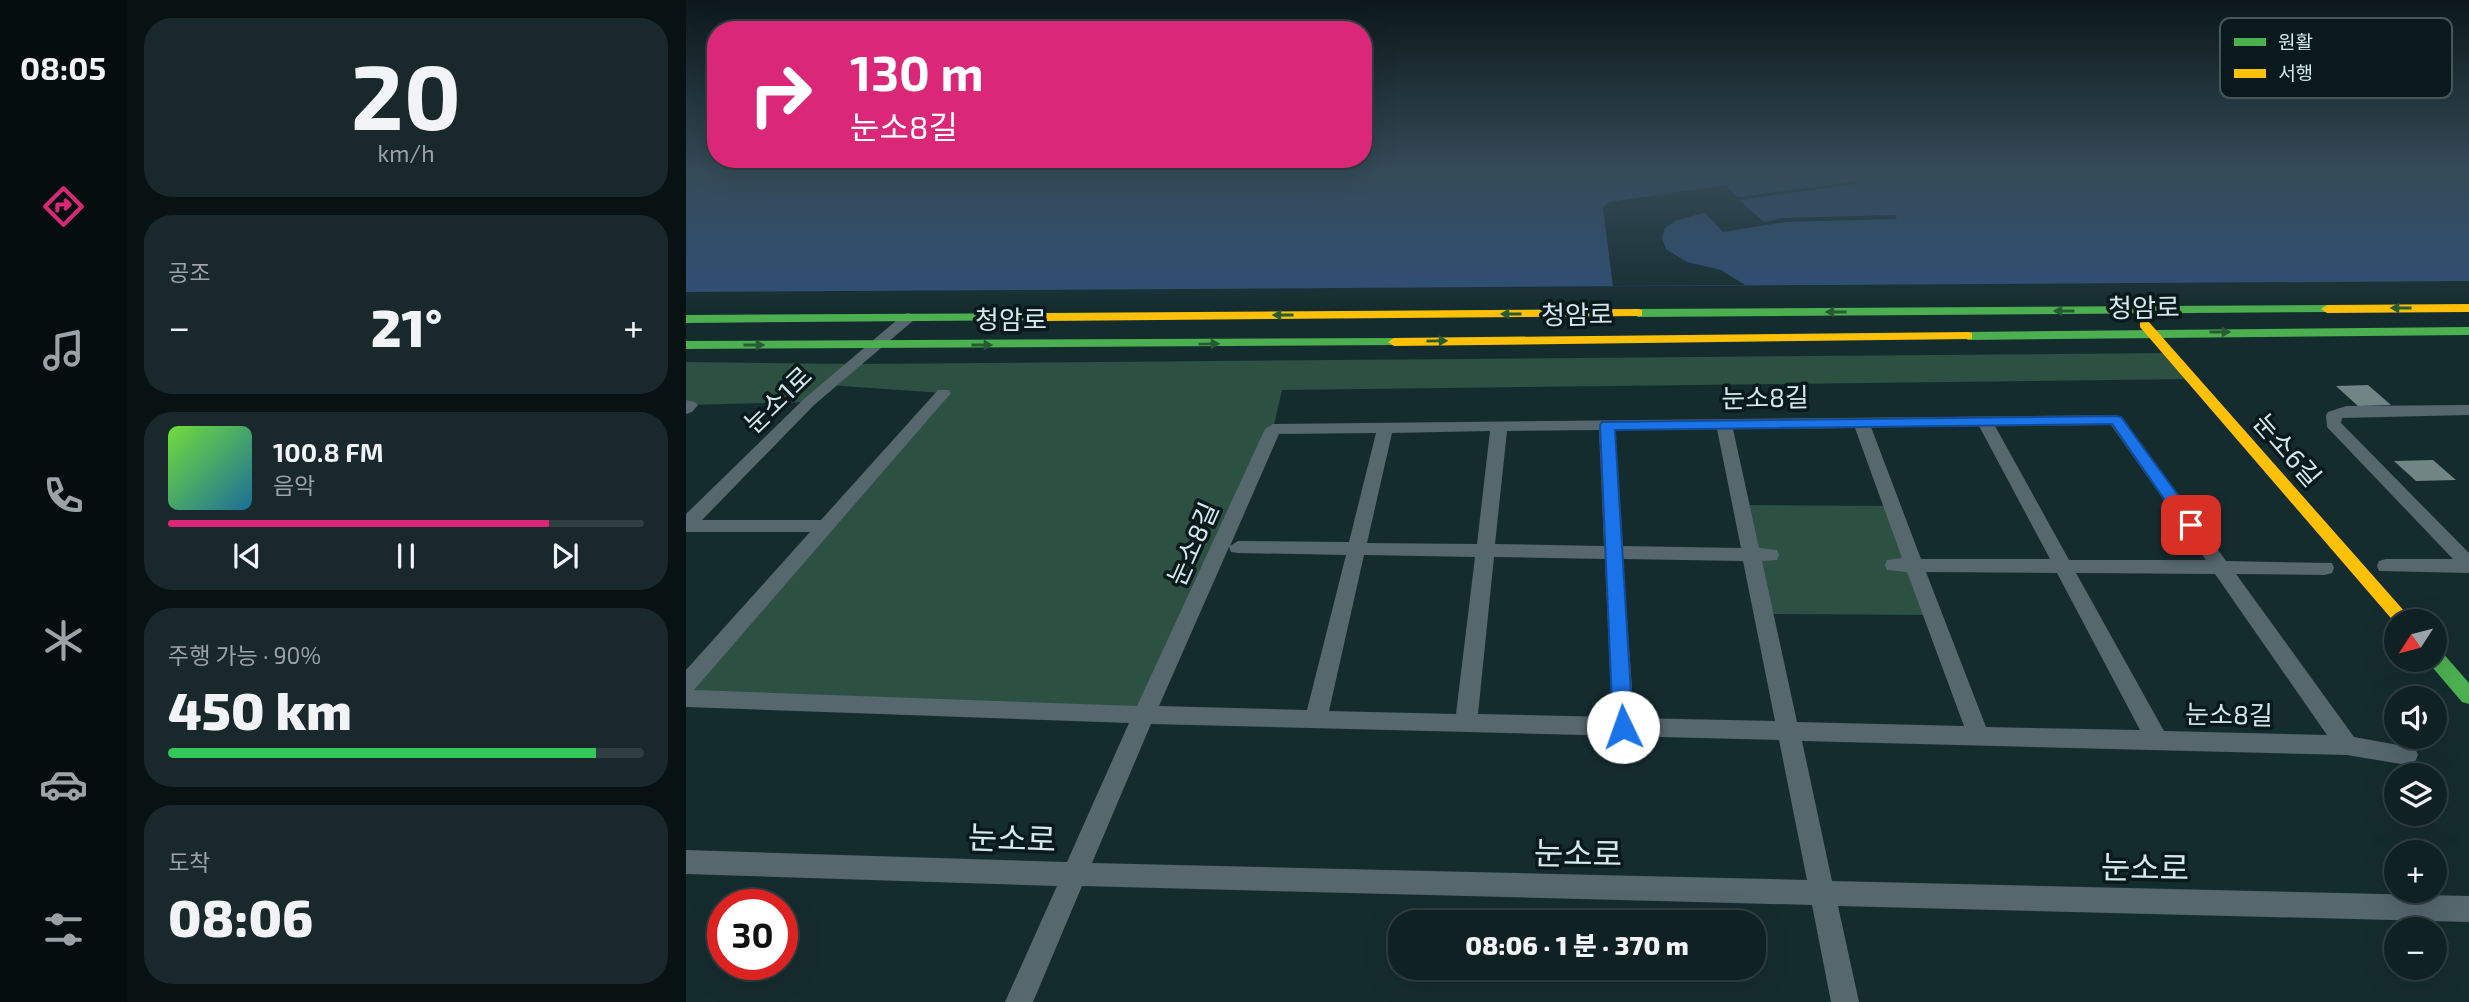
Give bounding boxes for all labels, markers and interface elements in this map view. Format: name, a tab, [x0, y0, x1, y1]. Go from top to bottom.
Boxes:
legend	[2220, 18, 2452, 98]
text: 원활	[2278, 30, 2313, 53]
text: 20	[351, 39, 461, 148]
text: 130 m	[850, 42, 984, 101]
text: 08:05	[20, 48, 106, 86]
icon: right	[735, 49, 826, 140]
text: 서행	[2278, 61, 2313, 84]
text: 눈소8길	[850, 107, 958, 145]
text: km/h	[377, 139, 435, 167]
icon: directions	[39, 182, 88, 231]
text: 공조	[168, 258, 210, 286]
street label: 청암로	[2108, 290, 2180, 323]
text: 21°	[371, 295, 442, 357]
street label: 청암로	[1541, 297, 1613, 330]
one-way arrow	[2390, 302, 2412, 314]
text: −	[168, 303, 190, 349]
text: +	[623, 303, 644, 349]
street label: 청암로	[975, 303, 1047, 334]
one-way arrow	[2053, 305, 2075, 317]
one-way arrow	[1825, 306, 1847, 318]
one-way arrow	[1500, 308, 1522, 320]
one-way arrow	[1272, 309, 1294, 321]
icon: music	[39, 326, 88, 375]
one-way arrow	[2209, 326, 2231, 338]
one-way arrow	[1426, 335, 1448, 347]
one-way arrow	[1198, 338, 1220, 350]
one-way arrow	[743, 339, 765, 351]
one-way arrow	[971, 339, 993, 351]
street label: 눈소1로	[737, 359, 817, 439]
street label: 눈소8길	[1721, 380, 1809, 413]
street label: 눈소6길	[2248, 406, 2328, 492]
text: 100.8 FM	[273, 436, 383, 467]
icon: phone	[39, 471, 88, 520]
text: 음악	[273, 471, 315, 499]
pin	[2161, 495, 2221, 555]
street label: 눈소8길	[1160, 497, 1224, 590]
icon: arrive	[2172, 506, 2210, 544]
icon: previous	[228, 537, 266, 575]
icon: pause	[387, 537, 425, 575]
icon: next	[546, 537, 584, 575]
north arrow	[2384, 609, 2446, 672]
map controls	[2384, 609, 2447, 980]
icon: climate	[39, 616, 88, 665]
text: 주행 가능 · 90%	[168, 641, 321, 669]
text: 450 km	[168, 678, 352, 740]
button: sound	[2384, 686, 2447, 749]
position arrow	[1586, 690, 1660, 764]
street label: 눈소8길	[2185, 697, 2273, 730]
icon: car	[39, 760, 88, 809]
button: layers	[2384, 763, 2447, 826]
street label: 눈소로	[967, 816, 1057, 858]
street label: 눈소로	[1534, 832, 1623, 872]
button: +	[2384, 840, 2447, 903]
street label: 눈소로	[2101, 846, 2190, 886]
text: 도착	[168, 848, 210, 876]
text: 08:06	[168, 885, 313, 947]
speed limit sign: 30	[707, 889, 798, 980]
icon: filters	[39, 905, 88, 954]
button: −	[2384, 917, 2447, 980]
text: 08:06 · 1 분 · 370 m	[1465, 929, 1689, 960]

